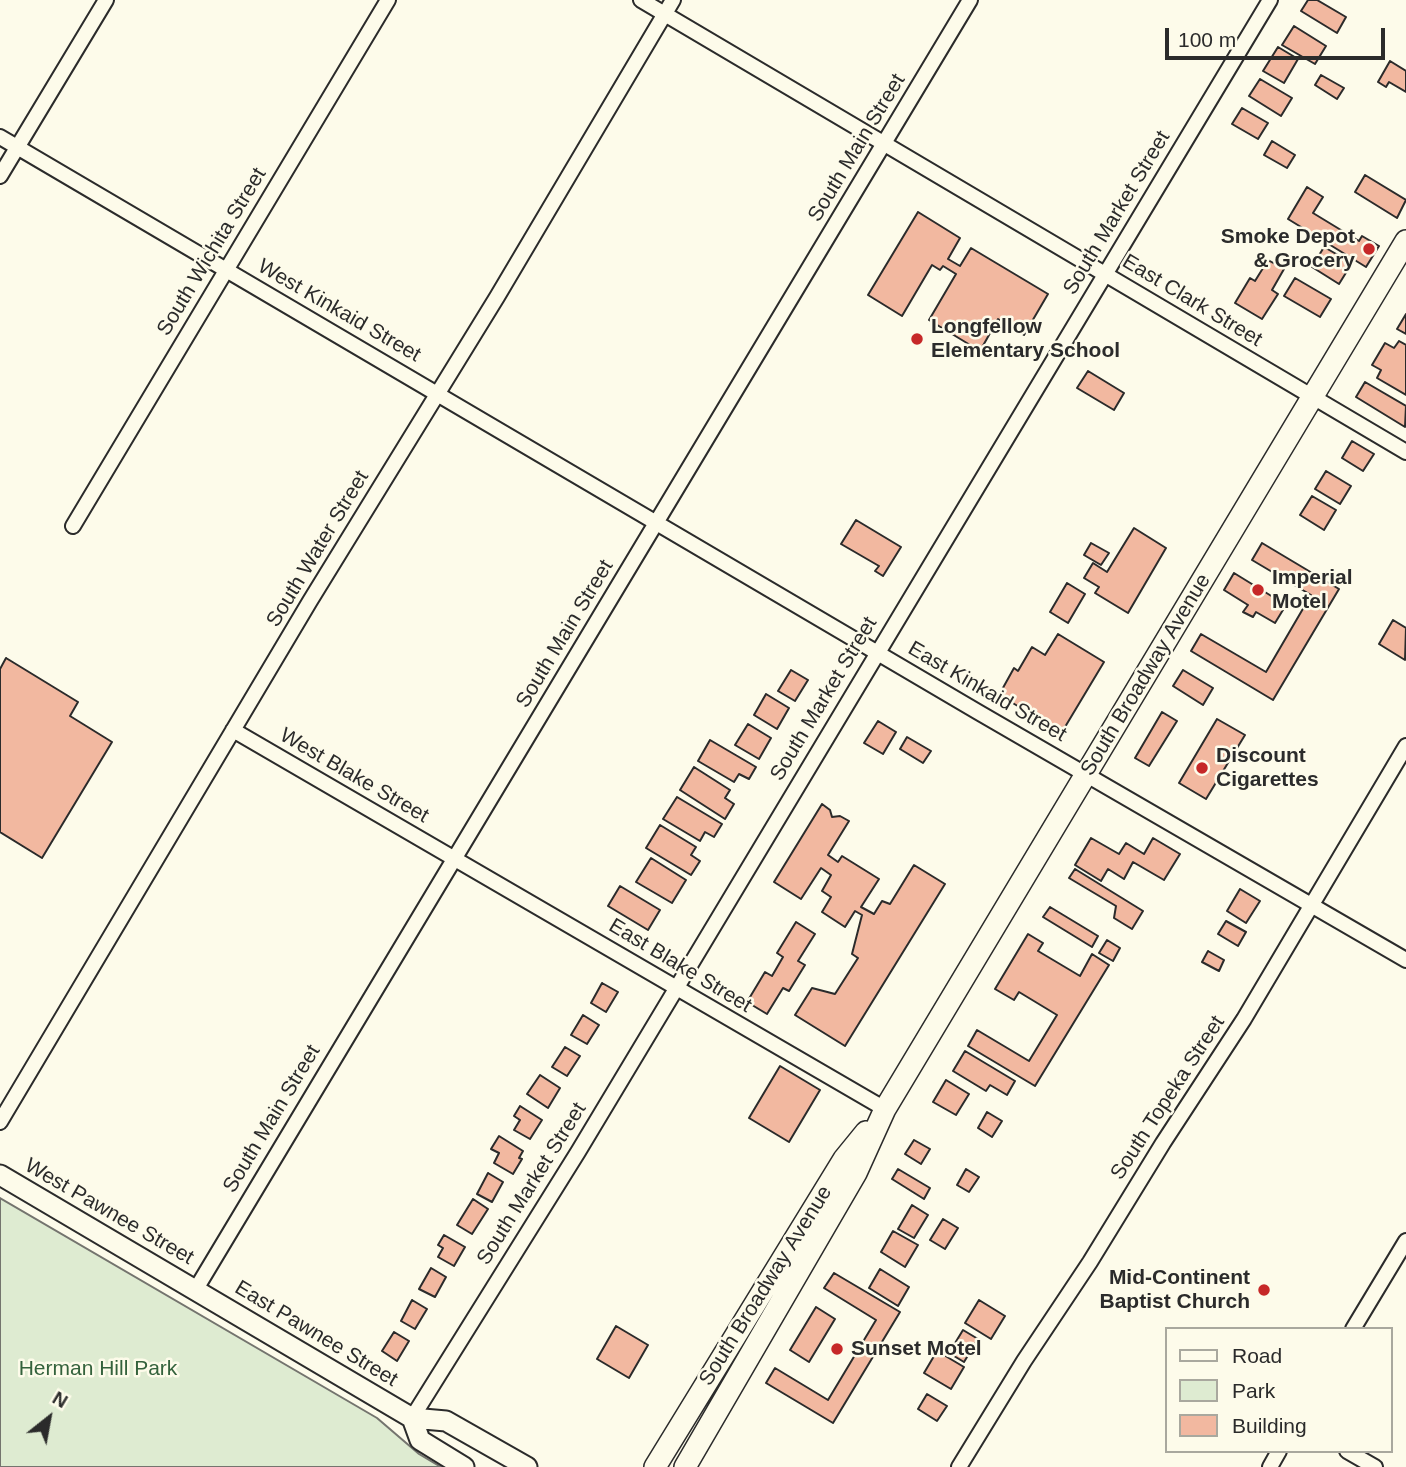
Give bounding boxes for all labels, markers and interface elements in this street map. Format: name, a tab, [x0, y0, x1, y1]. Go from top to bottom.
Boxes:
scale bar	[1168, 14, 1388, 58]
text: 100 m	[1178, 28, 1236, 51]
street label: South Main Street	[803, 69, 911, 227]
street label: South Market Street	[1058, 126, 1176, 300]
street label: South Wichita Street	[152, 163, 272, 341]
place label: Smoke Depot & Grocery	[1221, 224, 1355, 274]
marker: Smoke Depot & Grocery	[1361, 241, 1377, 257]
street label: East Clark Street	[1117, 249, 1267, 353]
street label: West Kinkaid Street	[253, 254, 425, 368]
place label: Longfellow Elementary School	[931, 314, 1120, 364]
marker: Longfellow Elementary School	[909, 331, 925, 347]
street label: South Water Street	[261, 466, 375, 632]
street label: South Main Street	[511, 555, 619, 713]
place label: Imperial Motel	[1272, 565, 1353, 615]
street label: South Broadway Avenue	[1076, 570, 1216, 780]
marker: Imperial Motel	[1250, 582, 1266, 598]
street label: South Market Street	[765, 612, 883, 786]
street label: East Kinkaid Street	[903, 636, 1071, 748]
street label: West Blake Street	[275, 723, 433, 829]
place label: Discount Cigarettes	[1216, 743, 1319, 793]
marker: Discount Cigarettes	[1194, 760, 1210, 776]
street label: East Blake Street	[604, 913, 756, 1019]
street label: South Topeka Street	[1106, 1011, 1230, 1185]
street label: South Main Street	[218, 1040, 326, 1198]
street label: South Market Street	[472, 1098, 592, 1270]
street label: West Pawnee Street	[20, 1153, 198, 1271]
street label: South Broadway Avenue	[694, 1181, 838, 1391]
place label: Mid-Continent Baptist Church	[1099, 1265, 1250, 1315]
street label: East Pawnee Street	[230, 1275, 402, 1393]
marker: Mid-Continent Baptist Church	[1256, 1282, 1272, 1298]
legend	[1164, 1327, 1392, 1453]
place label: Sunset Motel	[851, 1336, 982, 1362]
marker: Sunset Motel	[829, 1341, 845, 1357]
text: Road	[1232, 1344, 1282, 1367]
park label: Herman Hill Park	[19, 1356, 177, 1382]
text: Park	[1232, 1379, 1275, 1402]
north arrow	[14, 1383, 84, 1453]
text: N	[49, 1387, 71, 1412]
text: Building	[1232, 1414, 1307, 1437]

